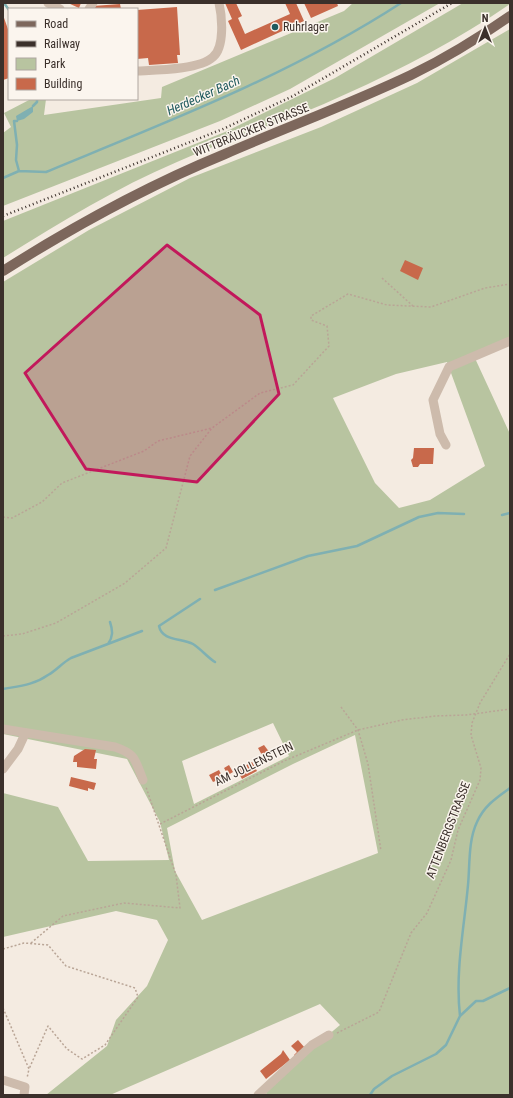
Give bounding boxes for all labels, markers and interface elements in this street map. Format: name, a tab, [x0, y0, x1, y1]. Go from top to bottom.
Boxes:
legend	[8, 8, 138, 100]
north arrow	[465, 8, 505, 48]
text: N	[482, 12, 489, 25]
text: Road	[44, 17, 68, 31]
place label: Ruhrlager	[283, 20, 329, 34]
marker: Ruhrlager	[270, 22, 280, 32]
text: Railway	[44, 37, 80, 51]
text: Park	[44, 57, 66, 71]
water label: Herdecker Bach	[164, 73, 242, 118]
text: Building	[44, 77, 82, 91]
street label: WITTBRÄUCKER STRASSE	[191, 99, 311, 160]
street label: AM JOLLENSTEIN	[213, 739, 295, 789]
street label: ATTENBERGSTRASSE	[423, 780, 473, 880]

